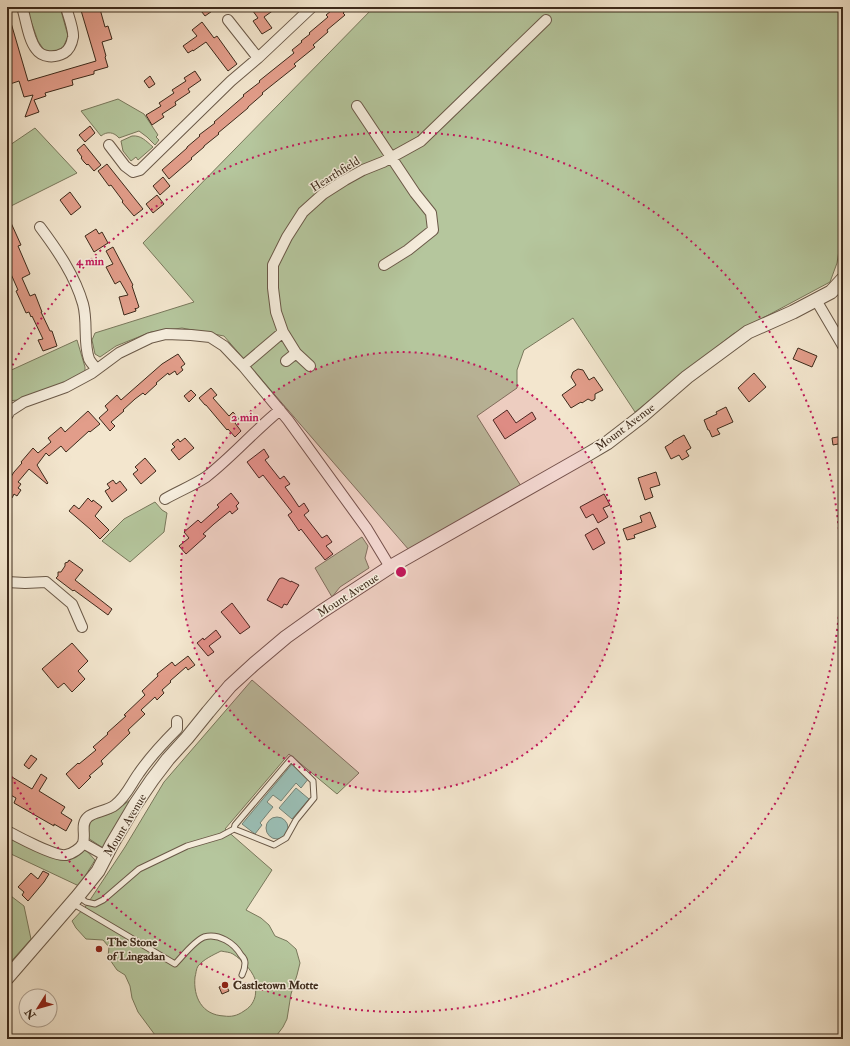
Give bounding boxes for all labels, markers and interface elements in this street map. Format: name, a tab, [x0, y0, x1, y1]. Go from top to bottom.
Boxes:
street label: Hearthfield	[308, 153, 363, 195]
text: 4 min	[75, 254, 105, 269]
street label: Mount Avenue	[593, 400, 658, 455]
text: 2 min	[231, 410, 259, 425]
centre of rings	[394, 565, 408, 579]
street label: Mount Avenue	[315, 570, 382, 621]
street label: Mount Avenue	[101, 791, 150, 859]
place label: The Stone of Lingadan	[106, 935, 166, 964]
marker: The Stone of Lingadan	[94, 944, 104, 954]
place label: Castletown Motte	[233, 978, 319, 993]
marker: Castletown Motte	[220, 980, 230, 990]
north arrow	[18, 988, 58, 1028]
text: N	[22, 1005, 39, 1022]

